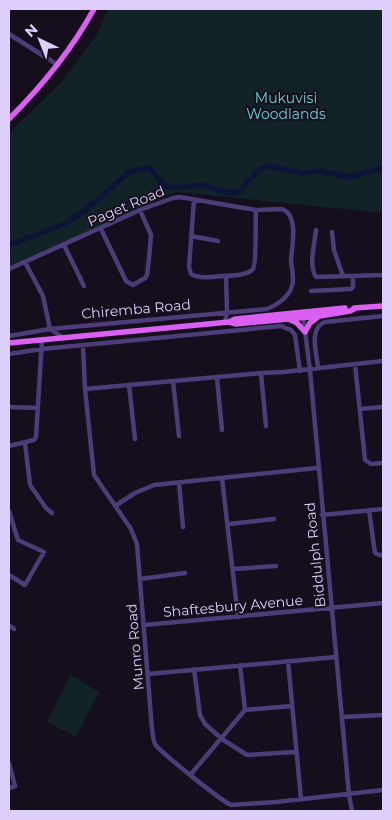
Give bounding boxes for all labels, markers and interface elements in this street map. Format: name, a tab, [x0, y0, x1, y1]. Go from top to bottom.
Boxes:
north arrow	[15, 15, 65, 65]
text: N	[21, 20, 41, 41]
park label: Mukuvisi Woodlands	[246, 89, 326, 123]
street label: Paget Road	[85, 182, 167, 230]
street label: Chiremba Road	[80, 295, 192, 323]
street label: Biddulph Road	[301, 501, 329, 609]
street label: Shaftesbury Avenue	[162, 591, 304, 621]
street label: Munro Road	[122, 603, 148, 691]

